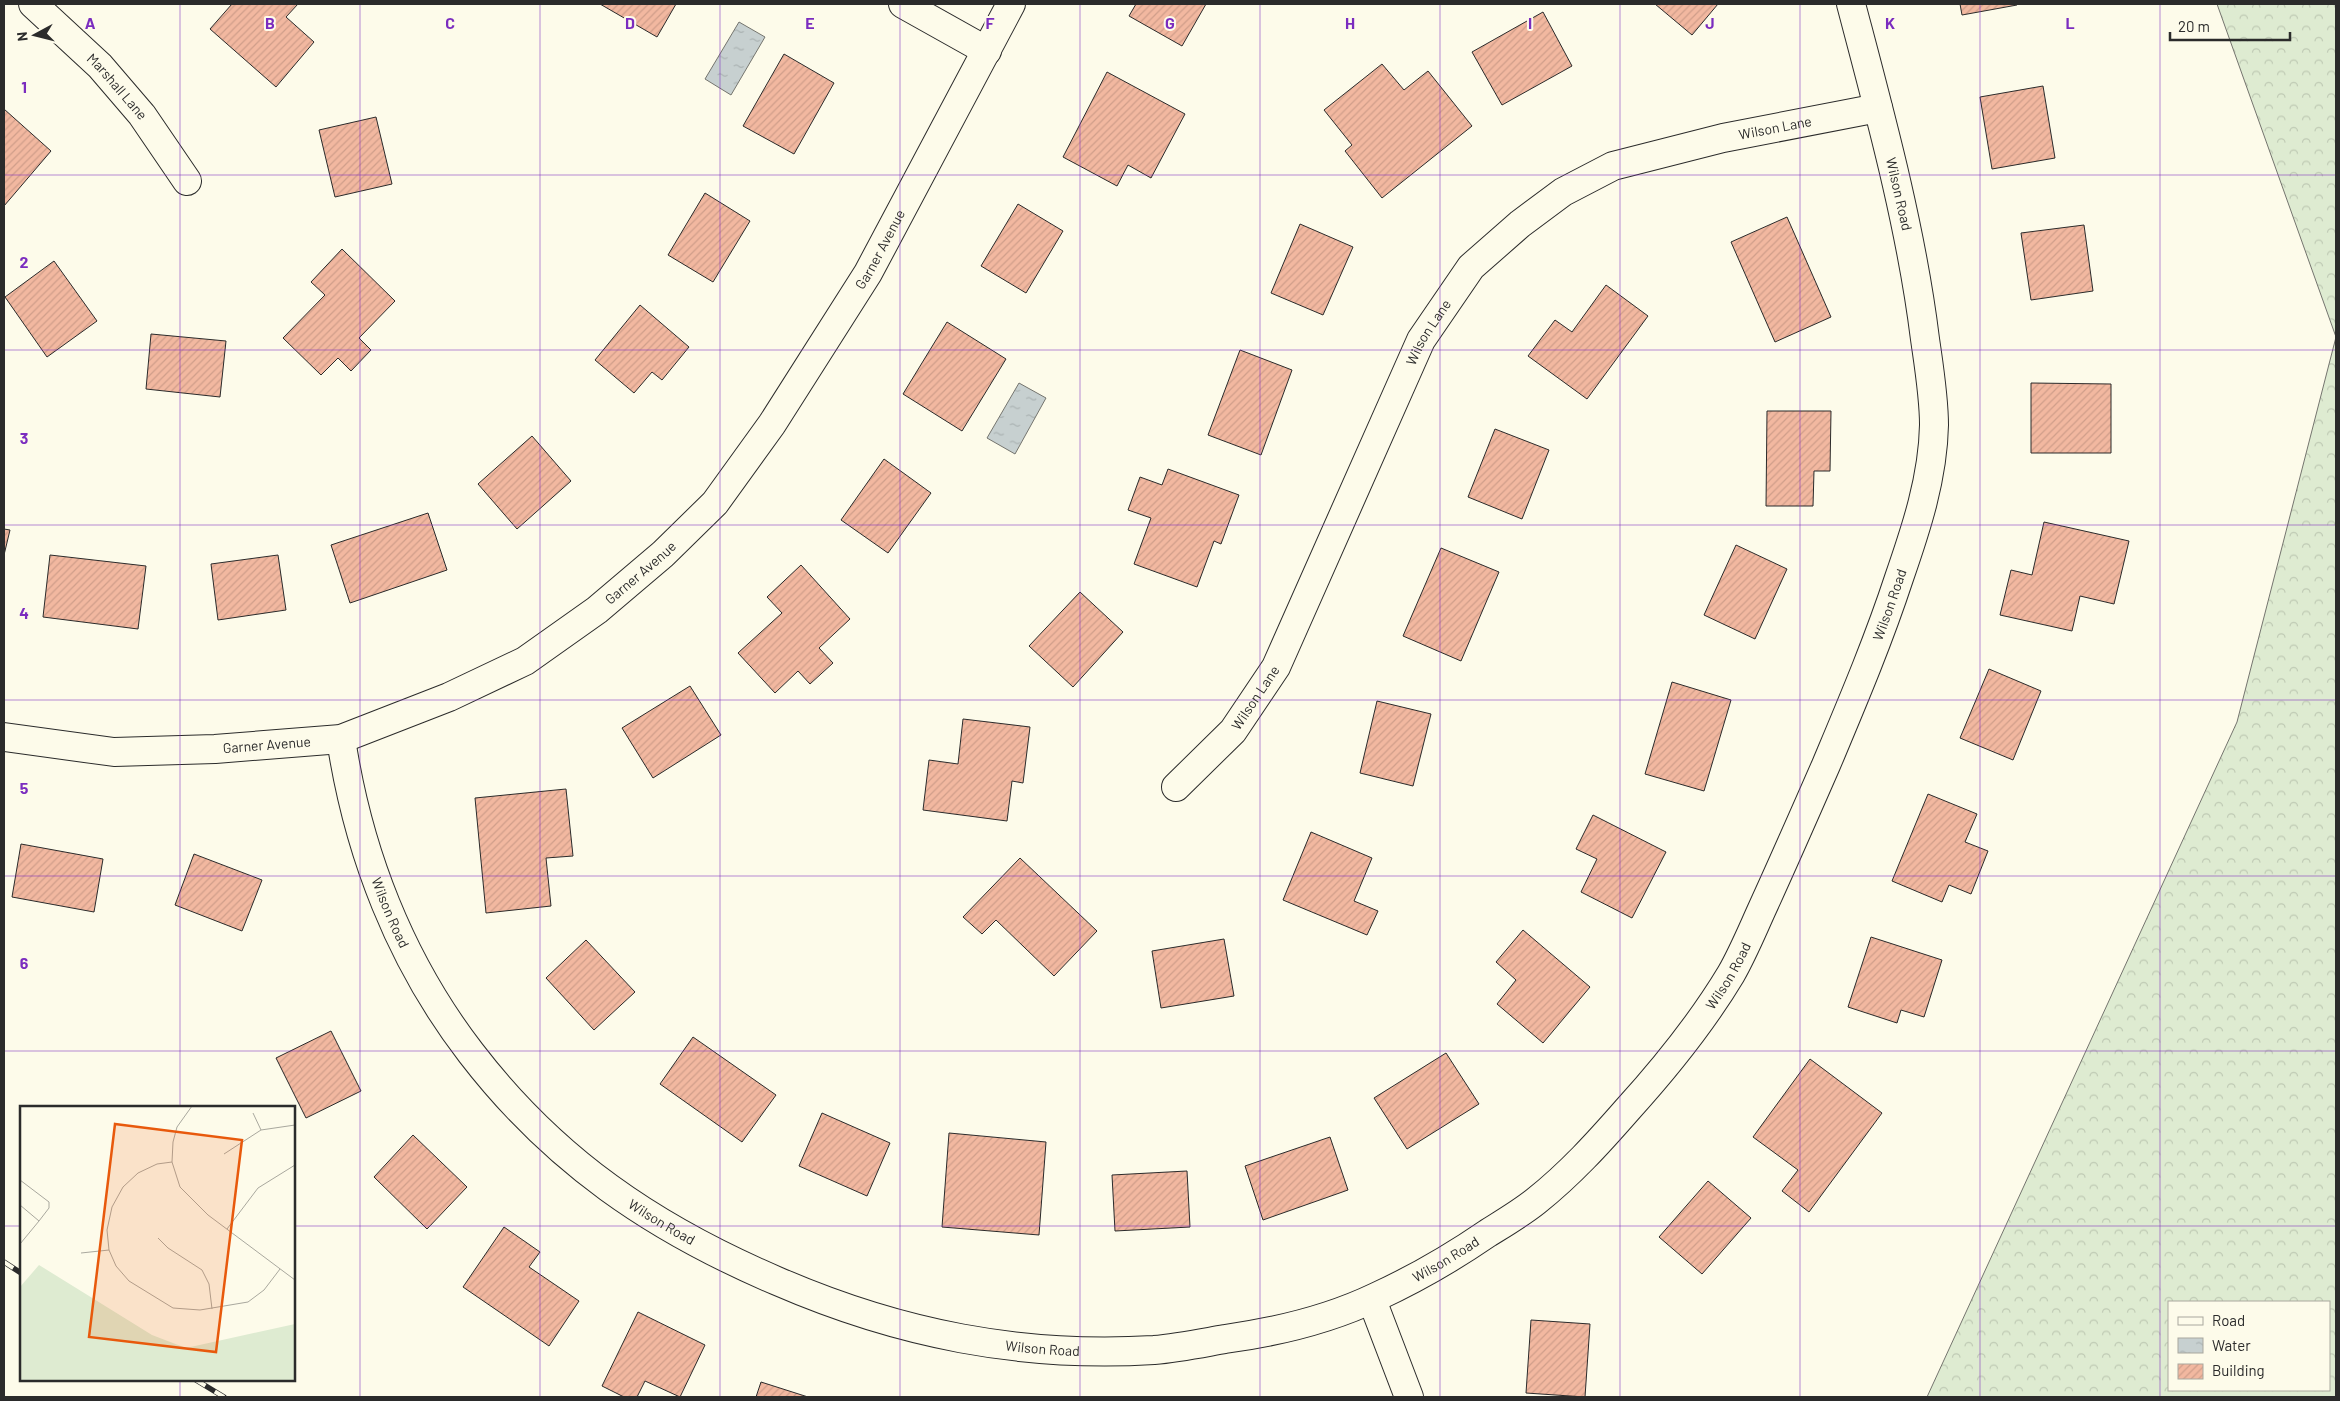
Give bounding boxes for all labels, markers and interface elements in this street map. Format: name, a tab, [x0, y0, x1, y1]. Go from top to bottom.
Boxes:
north arrow	[10, 10, 60, 60]
scale bar	[2170, 10, 2290, 42]
text: A	[85, 13, 96, 32]
text: B	[265, 13, 275, 32]
text: C	[445, 13, 455, 32]
text: D	[625, 13, 635, 32]
text: E	[805, 13, 815, 32]
text: F	[986, 13, 995, 32]
text: G	[1165, 13, 1175, 32]
text: H	[1345, 13, 1355, 32]
text: I	[1528, 13, 1532, 32]
text: J	[1705, 13, 1715, 32]
text: K	[1885, 13, 1895, 32]
text: L	[2065, 13, 2075, 32]
text: 20 m	[2178, 17, 2210, 35]
text: N	[13, 31, 31, 42]
street label: Marshall Lane	[84, 49, 151, 123]
text: 1	[21, 77, 27, 96]
street label: Wilson Lane	[1737, 112, 1813, 143]
street label: Wilson Road	[1883, 156, 1916, 232]
street label: Garner Avenue	[851, 206, 908, 292]
text: 2	[20, 252, 29, 271]
street label: Wilson Lane	[1402, 296, 1454, 368]
text: 3	[20, 428, 28, 447]
street label: Garner Avenue	[601, 537, 679, 608]
street label: Wilson Road	[1869, 566, 1910, 643]
text: 4	[19, 603, 29, 622]
street label: Wilson Lane	[1227, 662, 1283, 733]
street label: Garner Avenue	[222, 732, 311, 756]
text: 5	[20, 778, 29, 797]
street label: Wilson Road	[368, 875, 413, 950]
street label: Wilson Road	[1702, 939, 1754, 1012]
text: 6	[20, 953, 29, 972]
inset map	[20, 1106, 295, 1381]
street label: Wilson Road	[625, 1195, 698, 1248]
street label: Wilson Road	[1409, 1232, 1482, 1285]
legend	[2168, 1301, 2330, 1391]
text: Road	[2212, 1311, 2245, 1329]
street label: Wilson Road	[1004, 1336, 1080, 1359]
text: Water	[2212, 1336, 2251, 1354]
text: Building	[2212, 1361, 2265, 1379]

